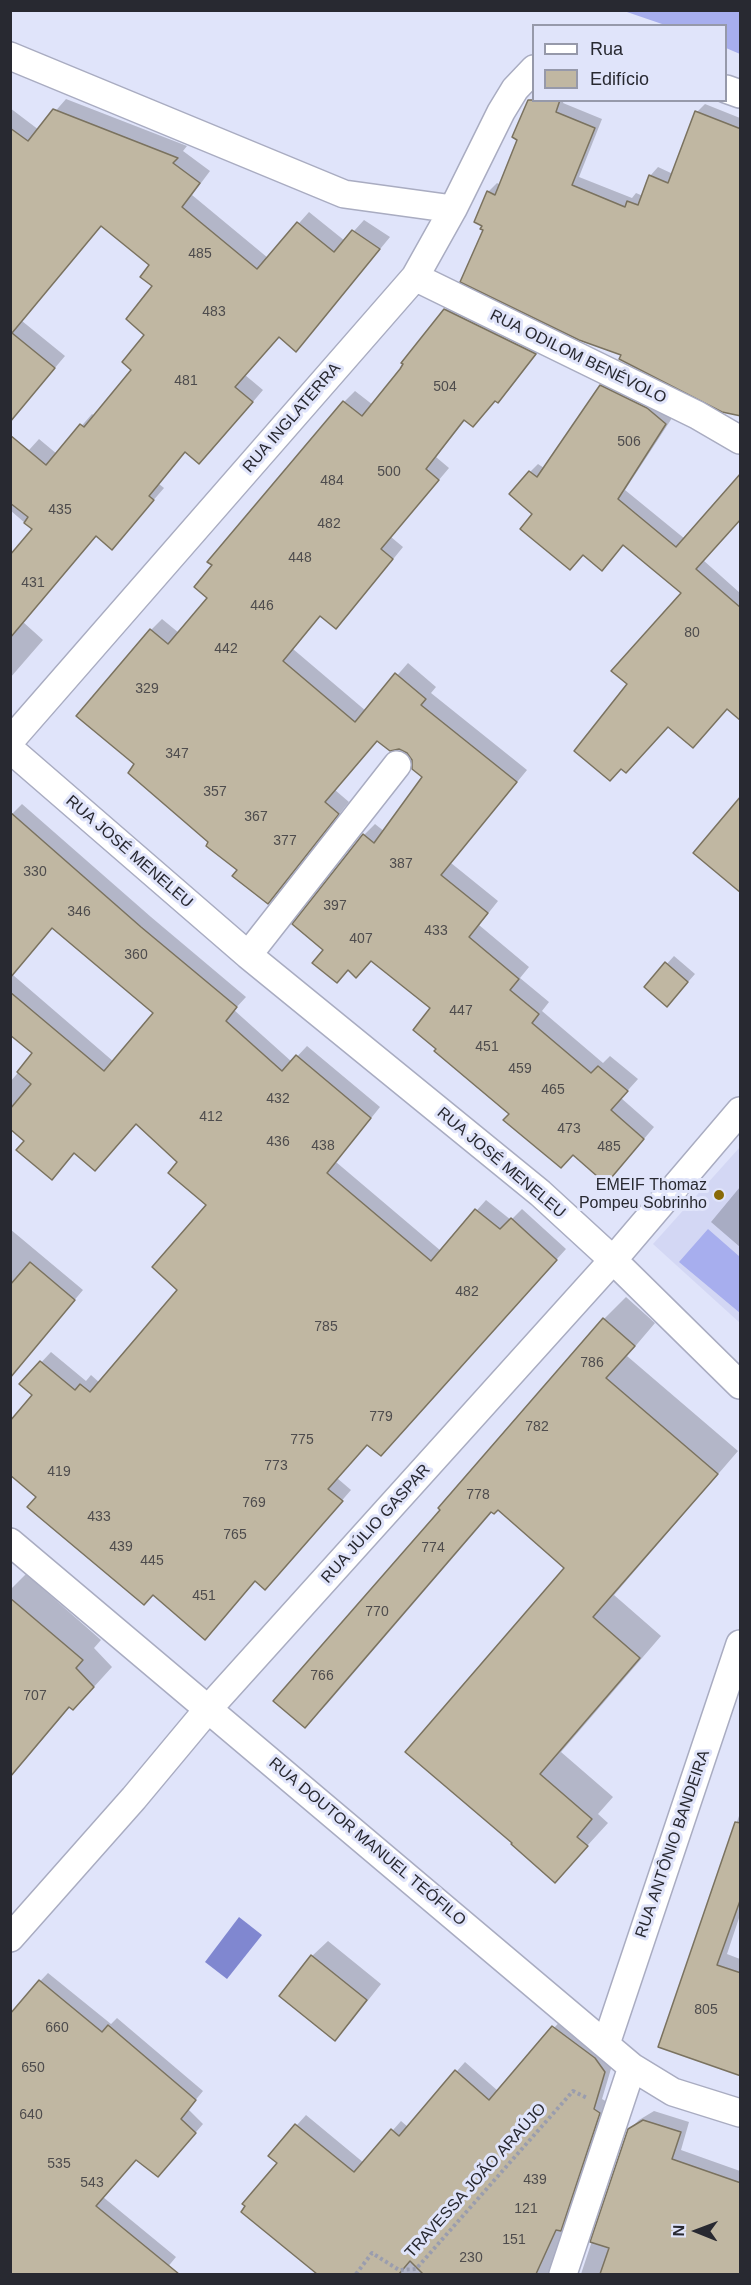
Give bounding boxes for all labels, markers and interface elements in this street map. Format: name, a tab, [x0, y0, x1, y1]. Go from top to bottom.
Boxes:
legend	[532, 24, 727, 102]
text: Rua	[590, 39, 623, 59]
text: Edifício	[590, 69, 649, 89]
house number: 485	[188, 246, 212, 262]
house number: 483	[202, 304, 226, 320]
street label: RUA ODILOM BENÉVOLO	[487, 306, 669, 408]
street label: RUA INGLATERRA	[239, 359, 345, 477]
house number: 481	[174, 373, 198, 389]
house number: 504	[433, 379, 457, 395]
house number: 506	[617, 434, 641, 450]
house number: 500	[377, 464, 401, 480]
house number: 484	[320, 473, 344, 489]
house number: 435	[48, 502, 72, 518]
house number: 482	[317, 516, 341, 532]
house number: 448	[288, 550, 312, 566]
house number: 431	[21, 575, 45, 591]
house number: 446	[250, 598, 274, 614]
house number: 80	[684, 625, 700, 641]
house number: 442	[214, 641, 238, 657]
house number: 329	[135, 681, 159, 697]
house number: 347	[165, 746, 189, 762]
house number: 357	[203, 784, 227, 800]
street label: RUA JOSÉ MENELEU	[62, 792, 196, 912]
house number: 367	[244, 809, 268, 825]
house number: 377	[273, 833, 297, 849]
house number: 387	[389, 856, 413, 872]
house number: 330	[23, 864, 47, 880]
house number: 397	[323, 898, 347, 914]
house number: 346	[67, 904, 91, 920]
house number: 433	[424, 923, 448, 939]
house number: 407	[349, 931, 373, 947]
house number: 360	[124, 947, 148, 963]
house number: 447	[449, 1003, 473, 1019]
house number: 451	[475, 1039, 499, 1055]
house number: 459	[508, 1061, 532, 1077]
house number: 465	[541, 1082, 565, 1098]
house number: 432	[266, 1091, 290, 1107]
street label: RUA JOSÉ MENELEU	[433, 1104, 569, 1222]
house number: 412	[199, 1109, 223, 1125]
house number: 473	[557, 1121, 581, 1137]
house number: 436	[266, 1134, 290, 1150]
house number: 438	[311, 1138, 335, 1154]
house number: 485	[597, 1139, 621, 1155]
place label: EMEIF Thomaz Pompeu Sobrinho	[579, 1176, 707, 1214]
marker: EMEIF Thomaz Pompeu Sobrinho	[712, 1188, 726, 1202]
house number: 482	[455, 1284, 479, 1300]
house number: 785	[314, 1319, 338, 1335]
house number: 786	[580, 1355, 604, 1371]
house number: 779	[369, 1409, 393, 1425]
house number: 782	[525, 1419, 549, 1435]
house number: 775	[290, 1432, 314, 1448]
house number: 773	[264, 1458, 288, 1474]
street label: RUA JÚLIO GASPAR	[318, 1461, 434, 1587]
house number: 419	[47, 1464, 71, 1480]
house number: 778	[466, 1487, 490, 1503]
house number: 769	[242, 1495, 266, 1511]
house number: 433	[87, 1509, 111, 1525]
house number: 765	[223, 1527, 247, 1543]
house number: 439	[109, 1539, 133, 1555]
house number: 774	[421, 1540, 445, 1556]
house number: 445	[140, 1553, 164, 1569]
house number: 451	[192, 1588, 216, 1604]
house number: 770	[365, 1604, 389, 1620]
house number: 766	[310, 1668, 334, 1684]
house number: 707	[23, 1688, 47, 1704]
street label: RUA ANTÔNIO BANDEIRA	[632, 1748, 714, 1940]
street label: RUA DOUTOR MANUEL TEÓFILO	[265, 1754, 469, 1930]
house number: 805	[694, 2002, 718, 2018]
house number: 660	[45, 2020, 69, 2036]
house number: 650	[21, 2060, 45, 2076]
street label: TRAVESSA JOÃO ARAÚJO	[401, 2100, 551, 2262]
house number: 640	[19, 2107, 43, 2123]
house number: 535	[47, 2156, 71, 2172]
house number: 439	[523, 2172, 547, 2188]
house number: 543	[80, 2175, 104, 2191]
house number: 121	[514, 2201, 538, 2217]
north arrow	[667, 2201, 727, 2261]
text: N	[670, 2225, 687, 2237]
house number: 151	[502, 2232, 526, 2248]
house number: 230	[459, 2250, 483, 2266]

